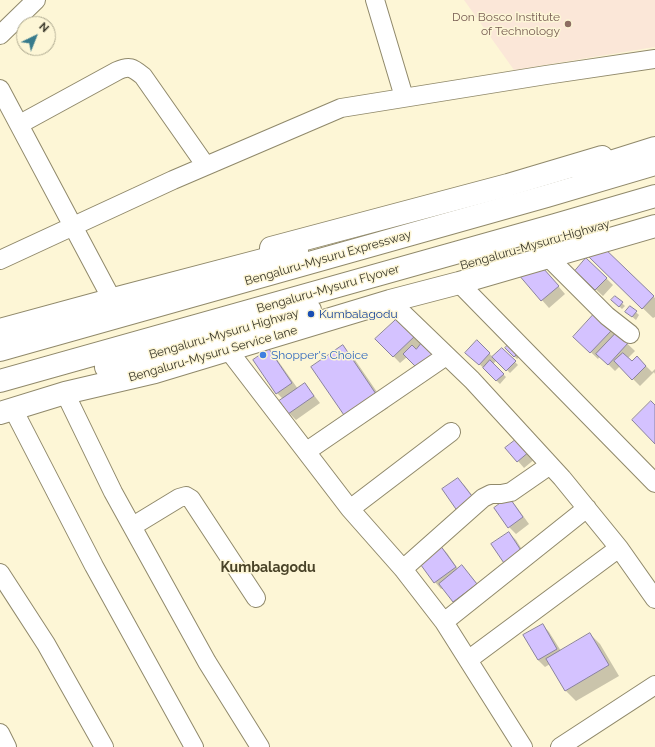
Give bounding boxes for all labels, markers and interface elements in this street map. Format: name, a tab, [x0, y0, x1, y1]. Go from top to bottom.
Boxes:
place label: Don Bosco Institute of Technology	[452, 10, 560, 38]
north arrow	[16, 16, 56, 56]
marker: Don Bosco Institute of Technology	[563, 19, 573, 29]
text: N	[36, 20, 51, 35]
street label: Bengaluru-Mysuru Highway	[458, 217, 612, 273]
street label: Bengaluru-Mysuru Expressway	[243, 227, 413, 289]
street label: Bengaluru-Mysuru Flyover	[255, 262, 401, 316]
street label: Bengaluru-Mysuru Highway	[147, 306, 301, 362]
place label: Kumbalagodu	[319, 307, 398, 321]
marker: Kumbalagodu	[306, 309, 316, 319]
street label: Bengaluru-Mysuru Service lane	[127, 323, 299, 385]
place label: Shopper's Choice	[271, 348, 368, 362]
marker: Shopper's Choice	[258, 350, 268, 360]
district label: Kumbalagodu	[220, 560, 316, 576]

